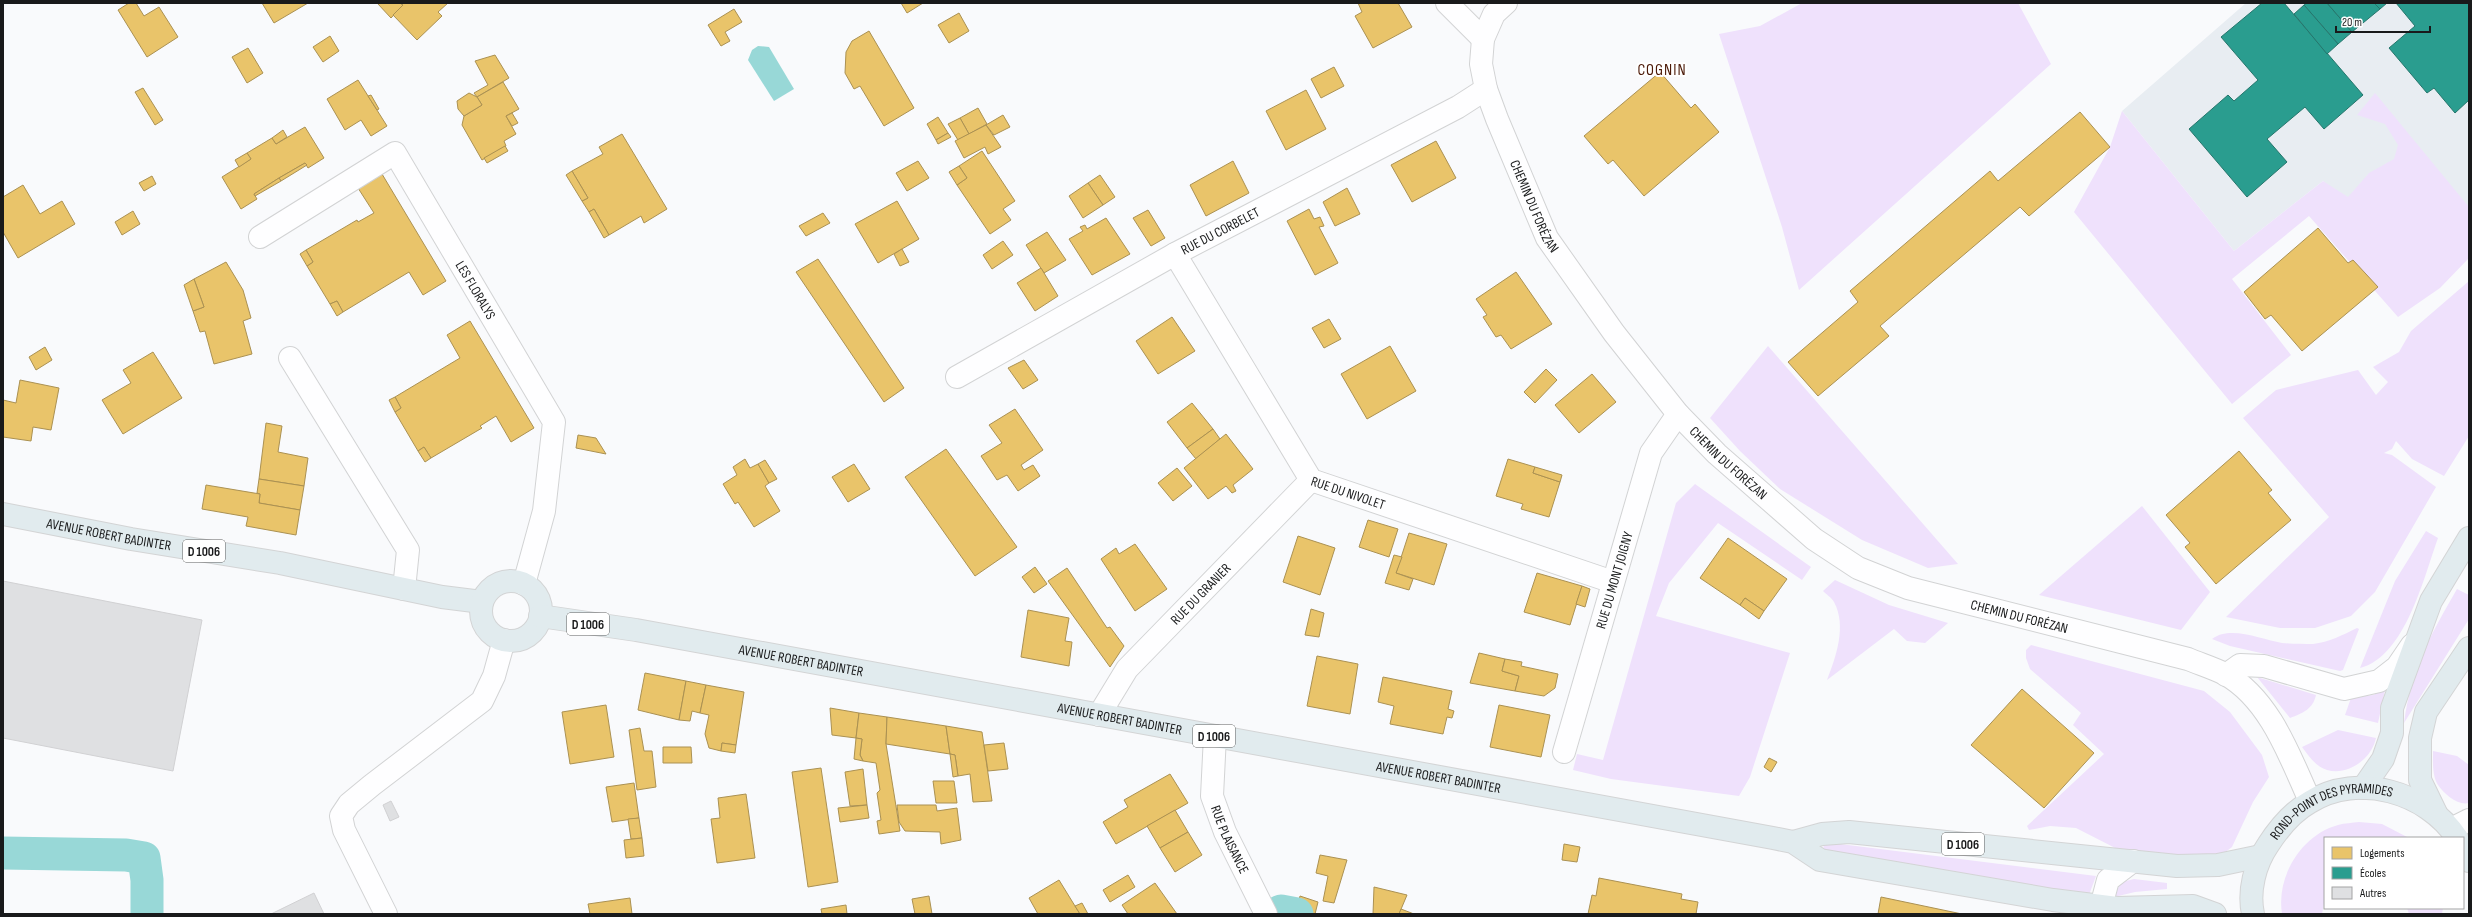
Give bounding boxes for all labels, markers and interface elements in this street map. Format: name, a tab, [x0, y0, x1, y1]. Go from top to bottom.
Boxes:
scale bar	[2336, 8, 2430, 34]
text: 20 m	[2342, 15, 2362, 30]
district label: COGNIN	[1637, 61, 1687, 80]
street label: CHEMIN DU FORÉZAN	[1506, 157, 1563, 256]
street label: RUE DU CORBELET	[1178, 204, 1263, 258]
street label: LES FLORALYS	[452, 258, 499, 322]
street label: CHEMIN DU FORÉZAN	[1686, 423, 1771, 503]
street label: RUE DU NIVOLET	[1309, 473, 1388, 514]
street label: AVENUE ROBERT BADINTER	[44, 515, 173, 554]
street label: RUE DU MONT JOIGNY	[1592, 530, 1637, 631]
road number: D 1006	[183, 540, 225, 562]
street label: RUE DU GRANIER	[1167, 559, 1235, 628]
street label: CHEMIN DU FORÉZAN	[1969, 596, 2070, 637]
road number: D 1006	[567, 613, 609, 635]
street label: AVENUE ROBERT BADINTER	[737, 641, 865, 681]
street label: AVENUE ROBERT BADINTER	[1055, 699, 1184, 739]
road number: D 1006	[1193, 725, 1235, 747]
street label: AVENUE ROBERT BADINTER	[1374, 757, 1503, 797]
street label: ROND-POINT DES PYRAMIDES	[2266, 780, 2395, 843]
street label: RUE PLAISANCE	[1207, 803, 1252, 877]
road number: D 1006	[1942, 833, 1984, 855]
legend	[2324, 837, 2464, 909]
text: Logements	[2360, 846, 2404, 861]
text: Écoles	[2360, 866, 2386, 881]
text: Autres	[2359, 886, 2386, 901]

